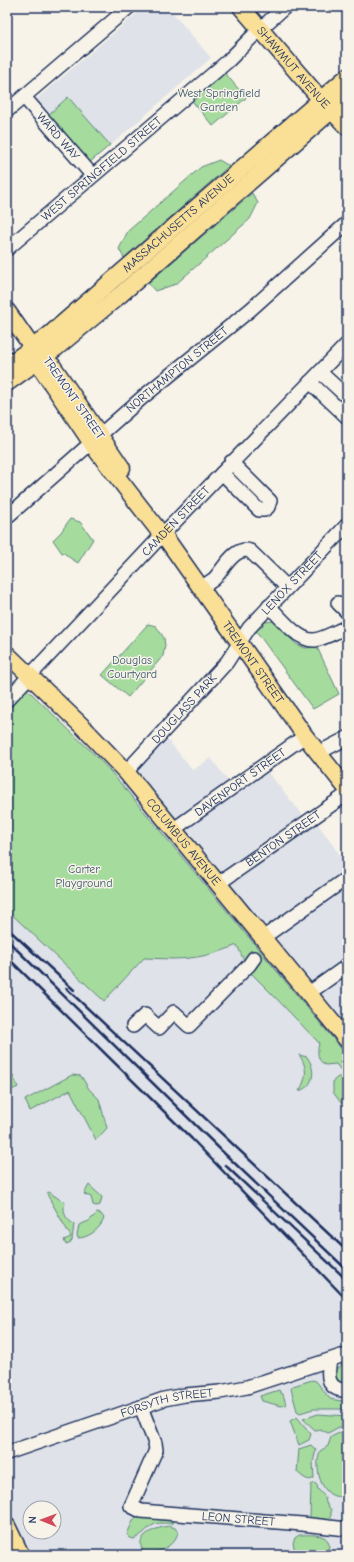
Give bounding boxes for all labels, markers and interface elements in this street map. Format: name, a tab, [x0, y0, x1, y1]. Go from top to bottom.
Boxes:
street label: SHAWMUT AVENUE	[254, 23, 333, 111]
park label: West Springfield Garden	[178, 86, 260, 114]
street label: WARD WAY	[34, 109, 83, 164]
street label: WEST SPRINGFIELD STREET	[38, 113, 165, 224]
street label: MASSACHUSETTS AVENUE	[120, 171, 237, 275]
street label: NORTHAMPTON STREET	[123, 323, 231, 416]
street label: TREMONT STREET	[40, 354, 108, 442]
street label: CAMDEN STREET	[139, 482, 213, 559]
street label: LENOX STREET	[259, 548, 326, 617]
street label: TREMONT STREET	[219, 618, 287, 707]
park label: Douglas Courtyard	[107, 653, 157, 681]
street label: DOUGLASS PARK	[149, 671, 220, 746]
street label: DAVENPORT STREET	[192, 745, 289, 819]
street label: COLUMBUS AVENUE	[143, 795, 224, 888]
street label: BENTON STREET	[243, 807, 324, 870]
park label: Carter Playground	[55, 862, 113, 890]
street label: FORSYTH STREET	[119, 1386, 214, 1420]
north arrow	[22, 1500, 62, 1540]
street label: LEON STREET	[201, 1509, 276, 1529]
text: N	[26, 1516, 39, 1524]

